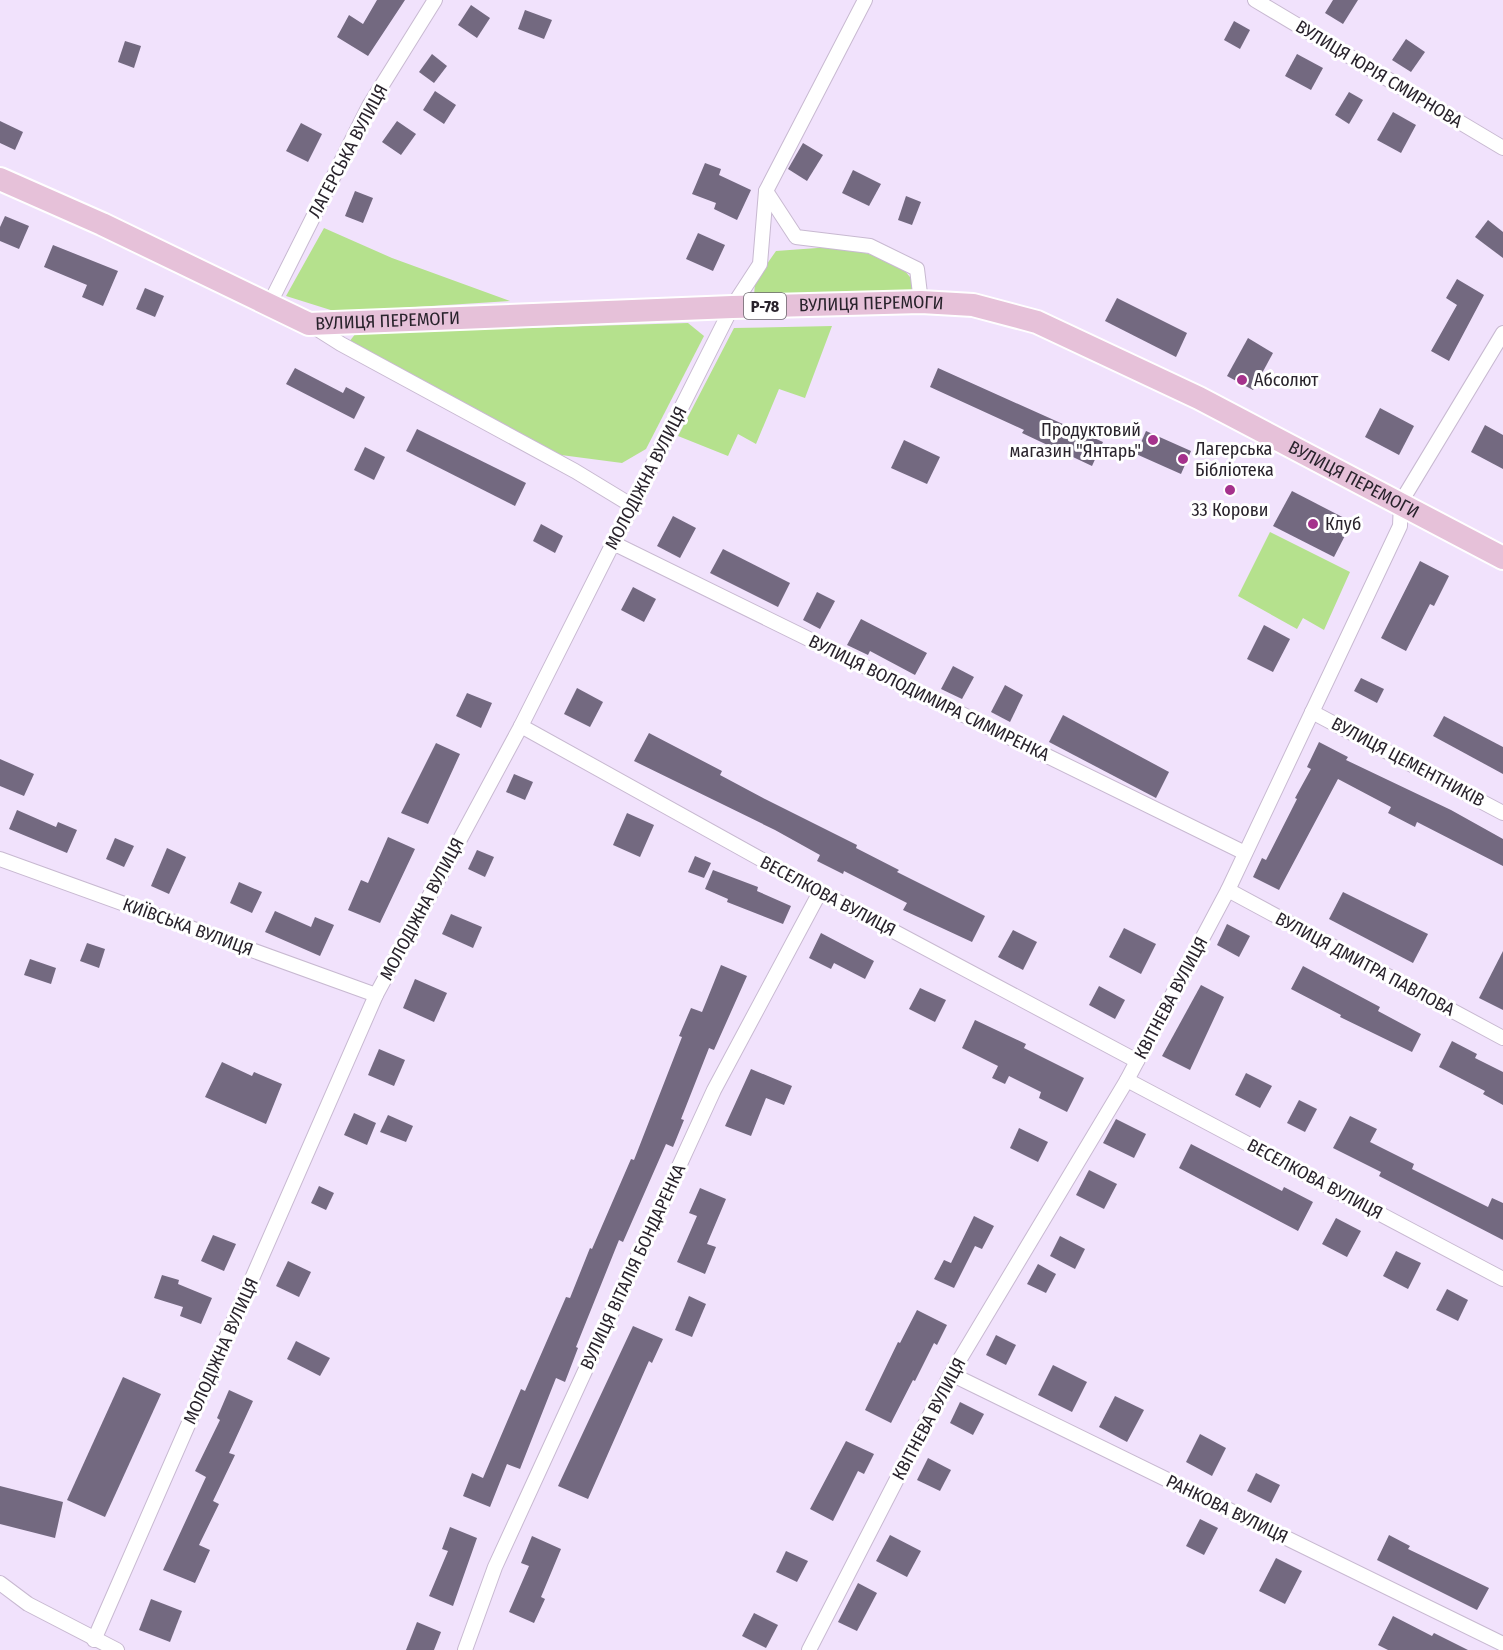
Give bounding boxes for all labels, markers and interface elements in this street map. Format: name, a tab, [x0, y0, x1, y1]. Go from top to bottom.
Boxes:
street label: ВУЛИЦЯ ЮРІЯ СМИРНОВА	[1292, 15, 1467, 133]
street label: ЛАГЕРСЬКА ВУЛИЦЯ	[304, 80, 392, 222]
street label: ВУЛИЦЯ ПЕРЕМОГИ	[799, 291, 944, 316]
road number: Р-78	[744, 293, 786, 319]
street label: ВУЛИЦЯ ПЕРЕМОГИ	[315, 307, 460, 335]
place label: Абсолют	[1254, 369, 1319, 391]
marker: Абсолют	[1235, 373, 1249, 387]
street label: МОЛОДІЖНА ВУЛИЦЯ	[600, 403, 692, 553]
place label: Продуктовий магазин "Янтарь"	[1010, 419, 1141, 462]
marker: Продуктовий магазин "Янтарь"	[1146, 433, 1160, 447]
street label: ВУЛИЦЯ ПЕРЕМОГИ	[1285, 436, 1423, 523]
place label: Лагерська Бібліотека	[1195, 438, 1274, 481]
marker: Лагерська Бібліотека	[1176, 452, 1190, 466]
marker: 33 Корови	[1223, 483, 1237, 497]
place label: 33 Корови	[1191, 499, 1269, 521]
place label: Клуб	[1325, 513, 1361, 535]
marker: Клуб	[1306, 517, 1320, 531]
street label: ВУЛИЦЯ ВОЛОДИМИРА СИМИРЕНКА	[805, 630, 1053, 766]
street label: ВУЛИЦЯ ЦЕМЕНТНИКІВ	[1328, 712, 1488, 812]
street label: МОЛОДІЖНА ВУЛИЦЯ	[375, 834, 469, 984]
street label: ВЕСЕЛКОВА ВУЛИЦЯ	[756, 851, 900, 941]
street label: КИЇВСЬКА ВУЛИЦЯ	[120, 893, 256, 961]
street label: ВУЛИЦЯ ДМИТРА ПАВЛОВА	[1272, 907, 1459, 1021]
street label: КВІТНЕВА ВУЛИЦЯ	[1130, 933, 1212, 1063]
street label: ВЕСЕЛКОВА ВУЛИЦЯ	[1243, 1134, 1387, 1224]
street label: ВУЛИЦЯ ВІТАЛІЯ БОНДАРЕНКА	[576, 1160, 691, 1373]
street label: МОЛОДІЖНА ВУЛИЦЯ	[179, 1274, 263, 1428]
street label: КВІТНЕВА ВУЛИЦЯ	[888, 1354, 970, 1484]
street label: РАНКОВА ВУЛИЦЯ	[1162, 1470, 1292, 1548]

